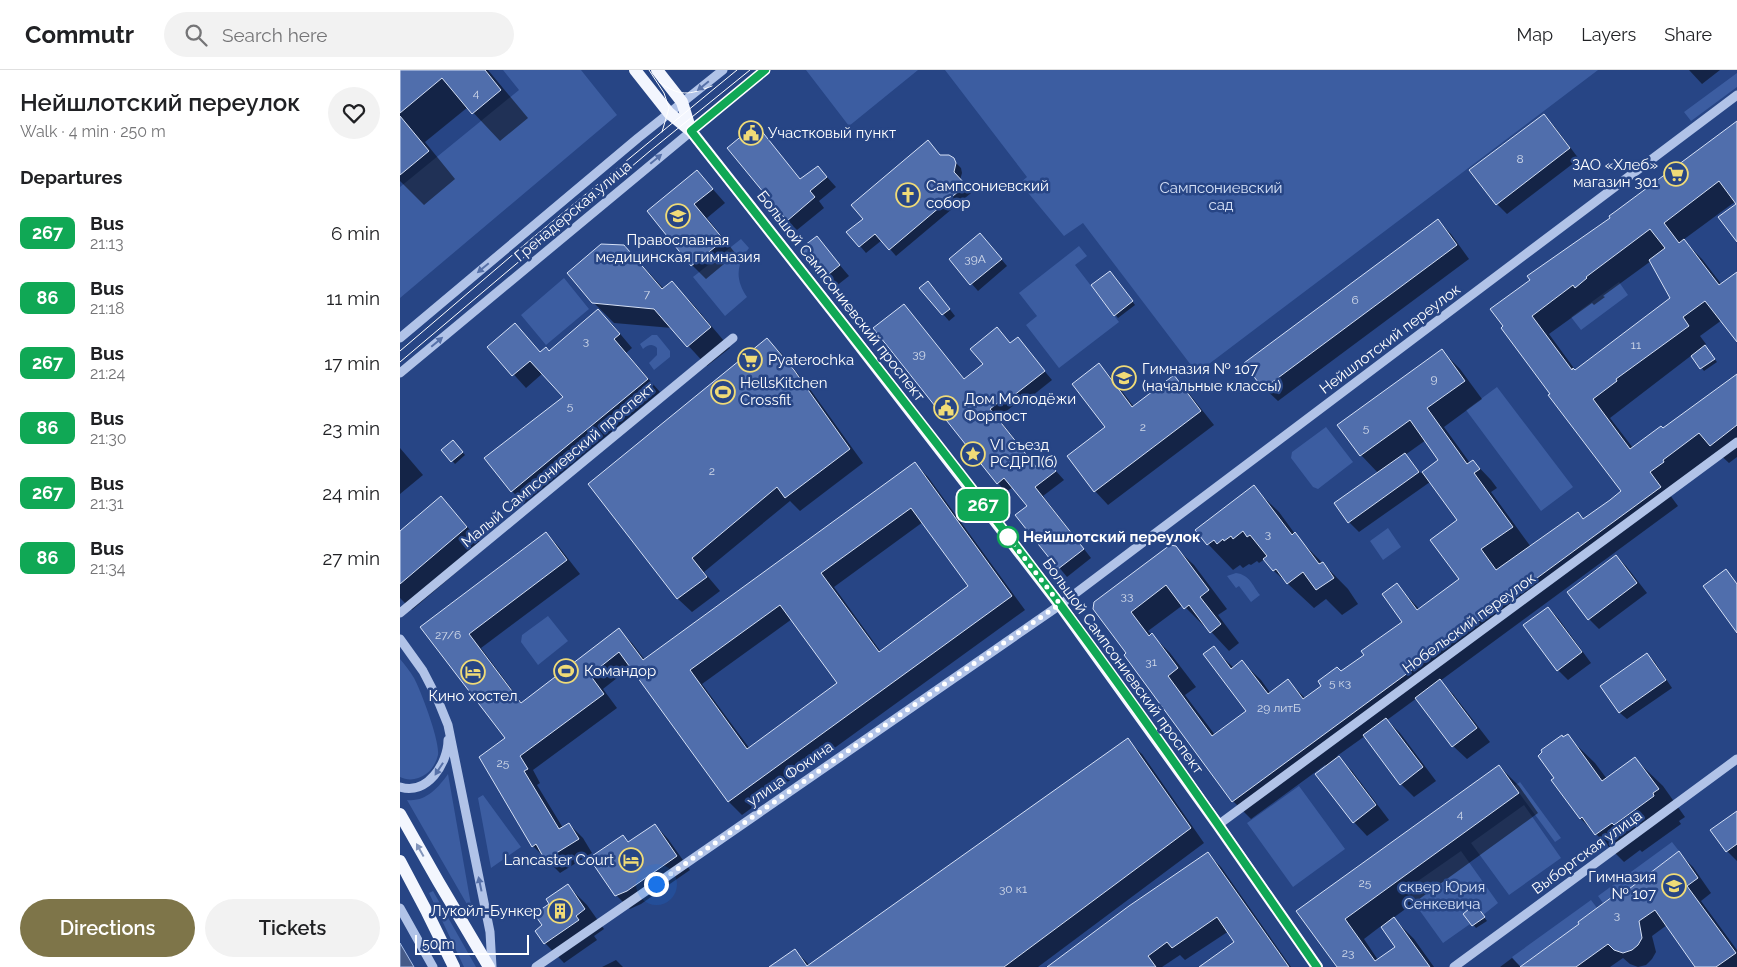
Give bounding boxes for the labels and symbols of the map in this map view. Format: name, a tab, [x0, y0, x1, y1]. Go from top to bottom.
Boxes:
one-way arrow	[696, 81, 709, 92]
house number: 4	[473, 86, 480, 100]
public building icon: Участковый пункт	[738, 120, 764, 146]
place label: Участковый пункт	[768, 124, 896, 142]
house number: 8	[1516, 152, 1524, 166]
one-way arrow	[650, 154, 663, 165]
place label: ЗАО «Хлеб» магазин 301	[1572, 156, 1659, 191]
street label: Гренадерская улица	[511, 157, 635, 265]
supermarket icon: ЗАО «Хлеб» магазин 301	[1663, 161, 1689, 187]
place label: Сампсониевский собор	[926, 177, 1049, 212]
park label: Сампсониевский сад	[1160, 179, 1282, 214]
church icon: Сампсониевский собор	[895, 182, 921, 208]
street label: Большой Сампсониевский проспект	[753, 187, 929, 405]
school or university icon: Православная медицинская гимназия	[665, 203, 691, 229]
place label: Православная медицинская гимназия	[595, 231, 761, 266]
house number: 39А	[964, 252, 986, 266]
one-way arrow	[477, 262, 490, 273]
street label: Нейшлотский переулок	[1316, 280, 1464, 398]
house number: 7	[644, 287, 651, 301]
house number: 6	[1351, 293, 1359, 307]
house number: 3	[583, 334, 589, 348]
one-way arrow	[431, 336, 443, 348]
house number: 11	[1631, 338, 1641, 352]
supermarket icon: Pyaterochka	[737, 347, 763, 373]
house number: 39	[912, 347, 926, 361]
place label: Pyaterochka	[768, 351, 854, 369]
place label: Гимназия № 107 (начальные классы)	[1142, 360, 1281, 395]
school or university icon: Гимназия № 107 (начальные классы)	[1111, 365, 1137, 391]
house number: 9	[1430, 372, 1438, 386]
place label: HellsKitchen Crossfit	[740, 374, 827, 409]
street label: Малый Сампсониевский проспект	[458, 379, 658, 551]
sports icon: HellsKitchen Crossfit	[710, 379, 736, 405]
place label: Дом Молодёжи Форпост	[964, 390, 1076, 425]
public building icon: Дом Молодёжи Форпост	[933, 395, 959, 421]
house number: 5	[567, 399, 574, 413]
house number: 2	[1140, 420, 1146, 434]
house number: 5	[1363, 421, 1370, 435]
place label: VI съезд РСДРП(б)	[990, 436, 1057, 471]
place icon: VI съезд РСДРП(б)	[960, 441, 986, 467]
house number: 2	[709, 464, 715, 478]
line badge: 267	[954, 489, 1012, 521]
marker: Нейшлотский переулок	[997, 526, 1019, 548]
house number: 3	[1265, 527, 1271, 541]
place label: Нейшлотский переулок	[1023, 528, 1201, 546]
street label: Большой Сампсониевский проспект	[1039, 555, 1207, 777]
street label: Нобельский переулок	[1399, 569, 1539, 677]
house number: 33	[1121, 589, 1133, 603]
house number: 27/6	[435, 628, 461, 642]
house number: 31	[1145, 655, 1157, 669]
sports icon: Командор	[553, 658, 579, 684]
hotel icon: Кино хостел	[460, 659, 486, 685]
place label: Командор	[584, 662, 656, 680]
house number: 5 к3	[1329, 676, 1351, 690]
place label: Кино хостел	[428, 687, 518, 705]
house number: 29 литБ	[1257, 701, 1301, 715]
street label: улица Фокина	[743, 738, 837, 810]
house number: 25	[497, 756, 510, 770]
one-way arrow	[434, 762, 444, 776]
street label: Выборгская улица	[1529, 806, 1645, 898]
house number: 4	[1457, 807, 1464, 821]
one-way arrow	[416, 842, 424, 857]
hotel icon: Lancaster Court	[618, 847, 644, 873]
place label: Lancaster Court	[504, 851, 614, 869]
place label: Гимназия № 107	[1588, 868, 1656, 903]
your location	[644, 872, 669, 897]
school or university icon: Гимназия № 107	[1661, 873, 1687, 899]
one-way arrow	[476, 876, 484, 892]
house number: 25	[1359, 876, 1372, 890]
park label: сквер Юрия Сенкевича	[1399, 878, 1485, 913]
house number: 30 к1	[999, 882, 1027, 896]
building icon: Лукойл-Бункер	[547, 898, 573, 924]
place label: Лукойл-Бункер	[431, 902, 542, 920]
house number: 3	[1614, 908, 1620, 922]
scale bar	[415, 932, 529, 955]
house number: 23	[1342, 946, 1354, 960]

